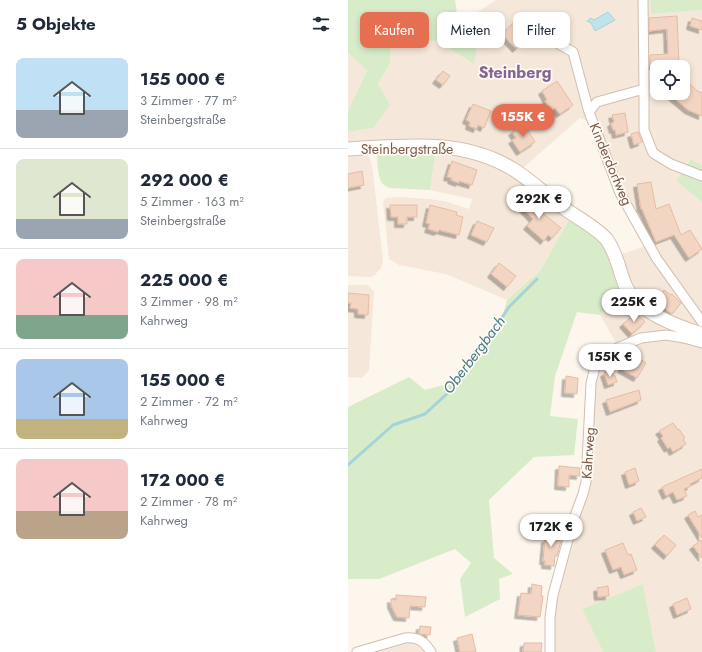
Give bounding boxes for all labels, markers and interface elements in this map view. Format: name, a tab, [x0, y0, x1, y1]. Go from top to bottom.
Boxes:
text: 5 Objekte	[16, 12, 96, 36]
chip: Kaufen	[360, 12, 429, 48]
chip: Mieten	[437, 12, 505, 48]
chip: Filter	[513, 12, 570, 48]
icon: filters	[310, 13, 332, 35]
map controls	[650, 60, 690, 100]
button: locate	[650, 60, 690, 100]
district label: Steinberg	[478, 61, 552, 84]
text: 155 000 €	[140, 67, 226, 91]
icon: home	[48, 74, 96, 122]
text: 3 Zimmer · 77 m²	[140, 91, 237, 110]
pin: 155K €	[490, 104, 556, 138]
text: 155K €	[501, 107, 545, 126]
text: Steinbergstraße	[140, 110, 226, 129]
street label: Kinderdorfweg	[585, 120, 637, 208]
street label: Steinbergstraße	[361, 139, 453, 159]
text: 292 000 €	[140, 168, 229, 192]
icon: home	[48, 175, 96, 223]
pin: 292K €	[506, 186, 572, 220]
text: 292K €	[515, 189, 563, 208]
text: 5 Zimmer · 163 m²	[140, 192, 244, 211]
text: Steinbergstraße	[140, 211, 226, 230]
text: 225 000 €	[140, 268, 228, 292]
icon: home	[48, 275, 96, 323]
pin: 225K €	[601, 289, 667, 323]
text: 3 Zimmer · 98 m²	[140, 292, 238, 311]
text: 225K €	[611, 292, 657, 311]
text: Kahrweg	[140, 311, 188, 330]
water label: Oberbergbach	[437, 312, 511, 398]
pin: 155K €	[577, 344, 643, 378]
text: 155K €	[588, 347, 632, 366]
text: 155 000 €	[140, 368, 226, 392]
icon: home	[48, 375, 96, 423]
text: 2 Zimmer · 72 m²	[140, 392, 238, 411]
text: Kahrweg	[140, 411, 188, 430]
street label: Kahrweg	[576, 427, 600, 479]
text: 172 000 €	[140, 468, 225, 492]
icon: home	[48, 475, 96, 523]
text: 2 Zimmer · 78 m²	[140, 492, 237, 511]
text: Kahrweg	[140, 511, 188, 530]
pin: 172K €	[518, 514, 584, 548]
text: 172K €	[529, 517, 573, 536]

